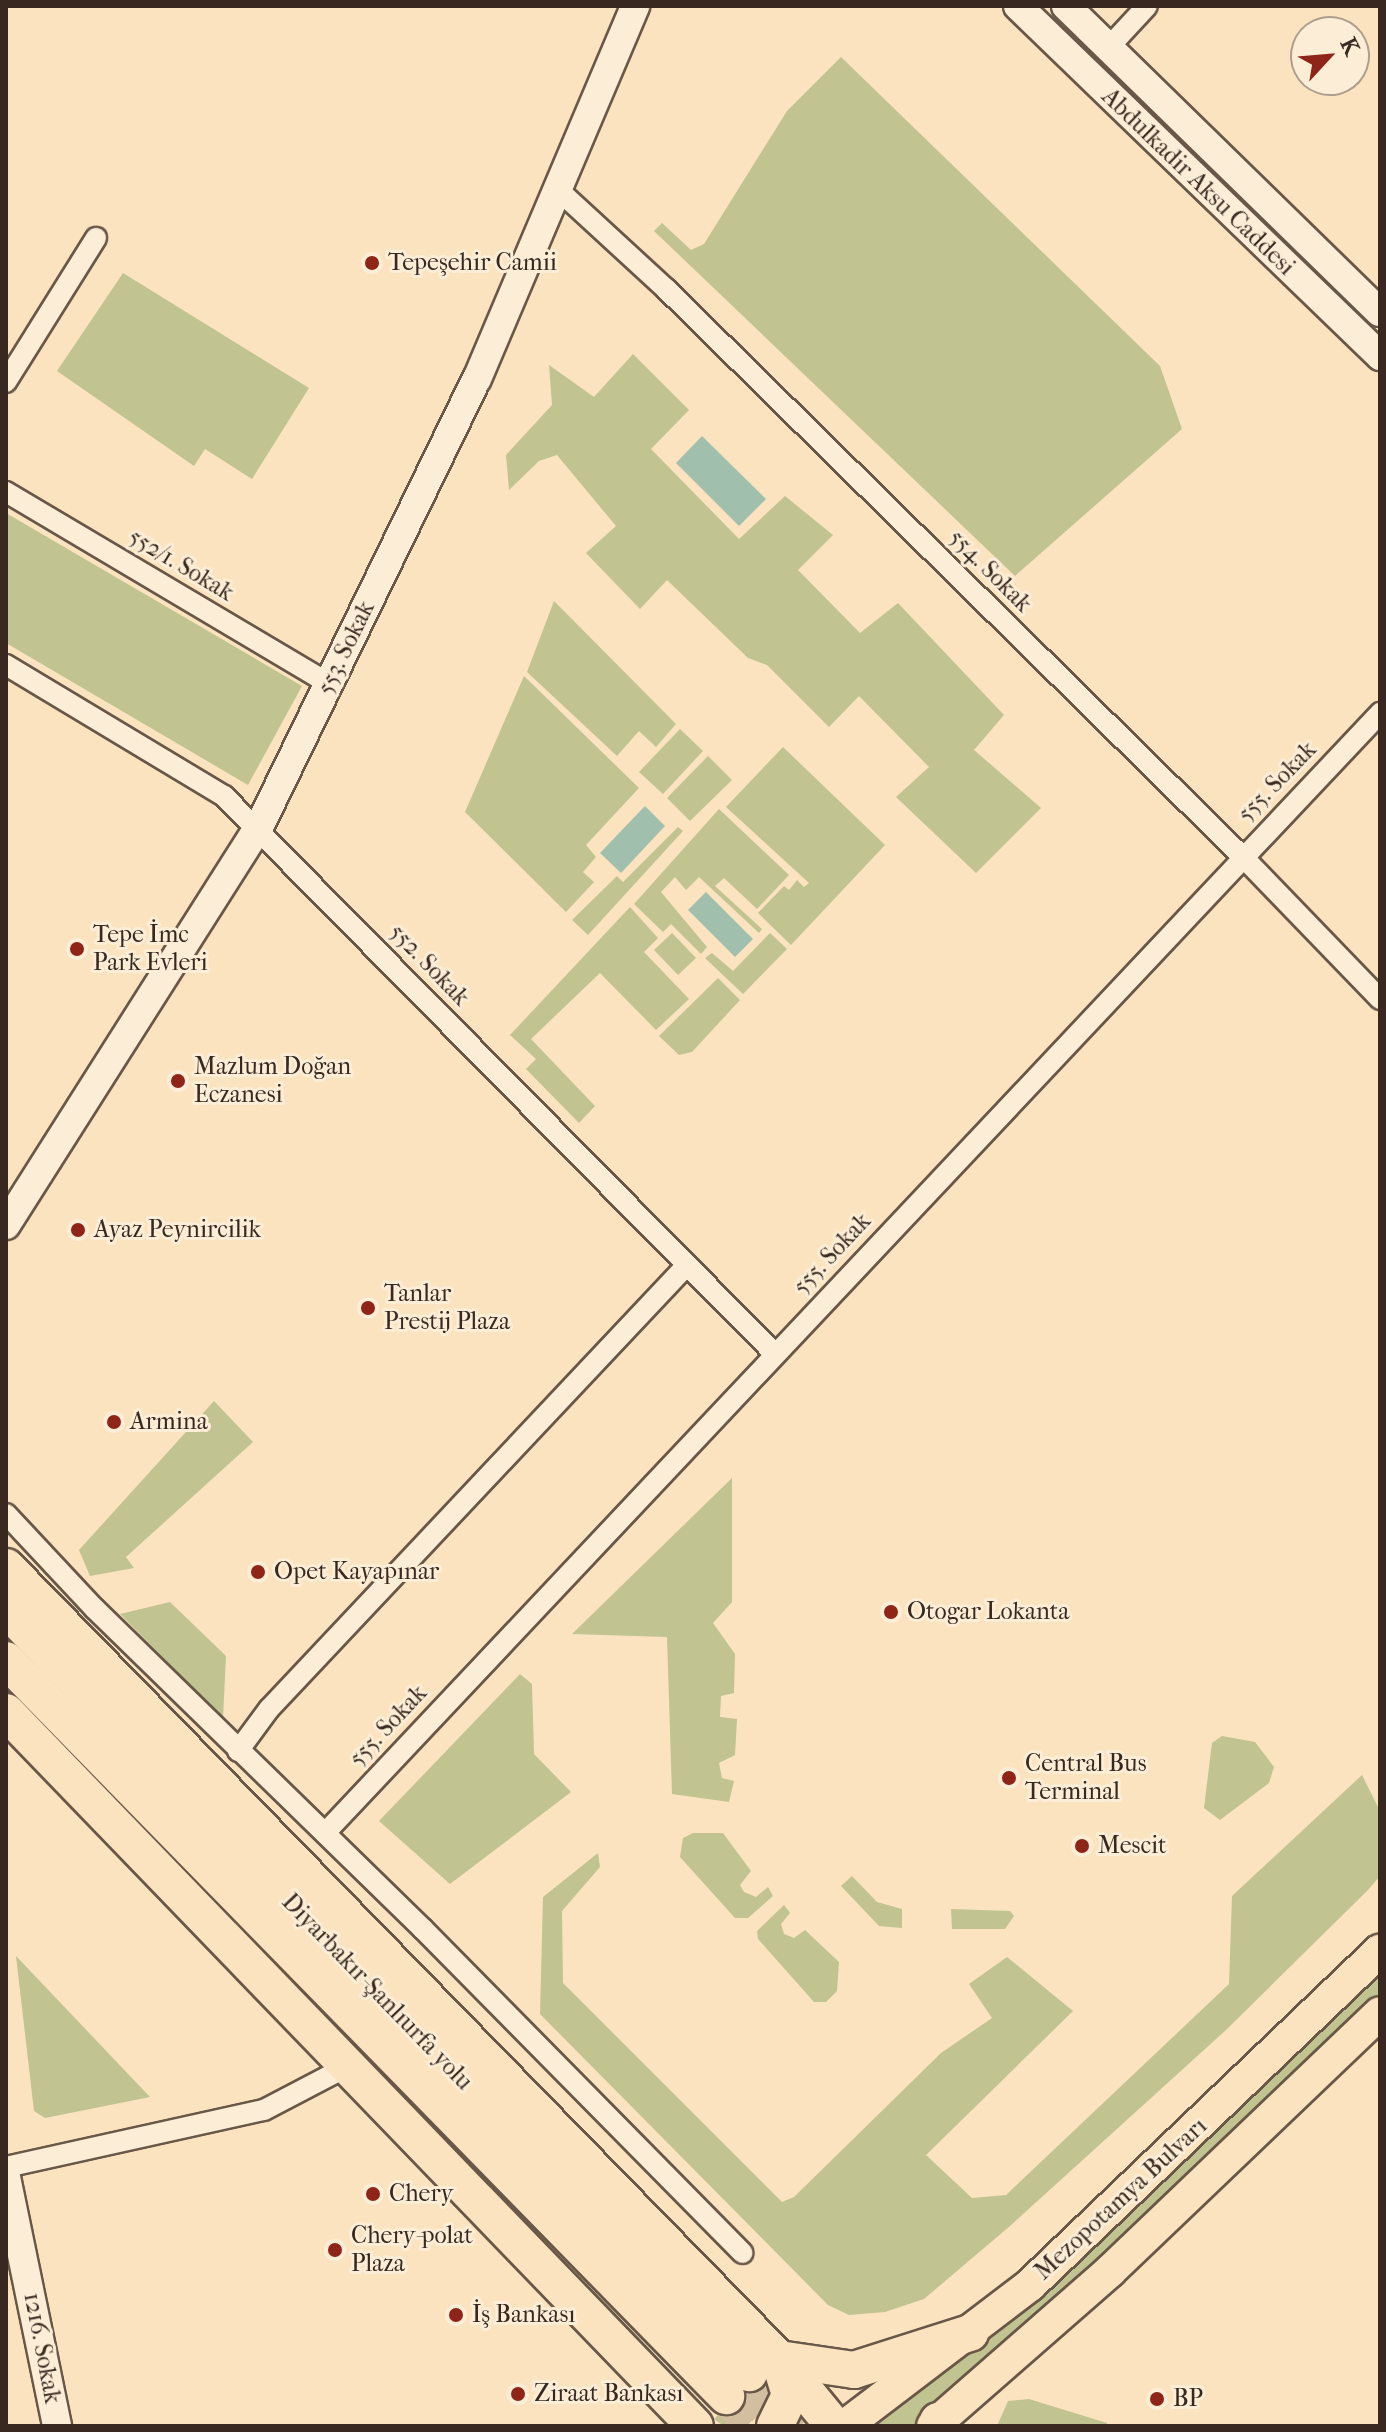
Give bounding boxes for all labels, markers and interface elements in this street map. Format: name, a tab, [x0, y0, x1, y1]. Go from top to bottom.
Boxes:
north arrow	[1290, 16, 1370, 96]
text: K	[1335, 33, 1365, 59]
street label: Abdulkadir Aksu Caddesi	[1096, 82, 1300, 282]
place label: Tepeşehir Camii	[388, 249, 557, 277]
marker: Tepeşehir Camii	[363, 254, 381, 272]
street label: 552/1. Sokak	[123, 522, 239, 608]
street label: 554. Sokak	[943, 524, 1037, 618]
street label: 553. Sokak	[311, 597, 381, 699]
street label: 555. Sokak	[1232, 736, 1322, 828]
street label: 552. Sokak	[383, 918, 475, 1012]
place label: Tepe İmc Park Evleri	[93, 921, 208, 977]
marker: Tepe İmc Park Evleri	[68, 940, 86, 958]
place label: Mazlum Doğan Eczanesi	[194, 1053, 351, 1109]
marker: Mazlum Doğan Eczanesi	[169, 1072, 187, 1090]
street label: 555. Sokak	[787, 1207, 877, 1301]
place label: Ayaz Peynircilik	[94, 1216, 261, 1244]
marker: Ayaz Peynircilik	[69, 1221, 87, 1239]
place label: Tanlar Prestij Plaza	[384, 1280, 510, 1336]
marker: Tanlar Prestij Plaza	[359, 1299, 377, 1317]
place label: Armina	[130, 1408, 208, 1436]
marker: Armina	[105, 1413, 123, 1431]
place label: Opet Kayapınar	[274, 1558, 439, 1586]
marker: Opet Kayapınar	[249, 1563, 267, 1581]
place label: Otogar Lokanta	[907, 1598, 1069, 1626]
marker: Otogar Lokanta	[882, 1603, 900, 1621]
street label: 555. Sokak	[343, 1679, 433, 1773]
place label: Central Bus Terminal	[1025, 1750, 1146, 1806]
marker: Central Bus Terminal	[1000, 1769, 1018, 1787]
place label: Mescit	[1098, 1832, 1166, 1860]
marker: Mescit	[1073, 1837, 1091, 1855]
street label: Diyarbakır-Şanlıurfa yolu	[276, 1888, 478, 2096]
street label: Mezopotamya Bulvarı	[1029, 2112, 1213, 2286]
place label: Chery	[389, 2180, 453, 2208]
marker: Chery	[364, 2185, 382, 2203]
place label: Chery-polat Plaza	[351, 2222, 473, 2278]
marker: Chery-polat Plaza	[326, 2241, 344, 2259]
street label: 1216. Sokak	[17, 2290, 67, 2406]
place label: İş Bankası	[472, 2301, 575, 2329]
marker: İş Bankası	[447, 2306, 465, 2324]
place label: Ziraat Bankası	[534, 2380, 683, 2408]
marker: Ziraat Bankası	[509, 2385, 527, 2403]
place label: BP	[1173, 2385, 1203, 2413]
marker: BP	[1148, 2390, 1166, 2408]

